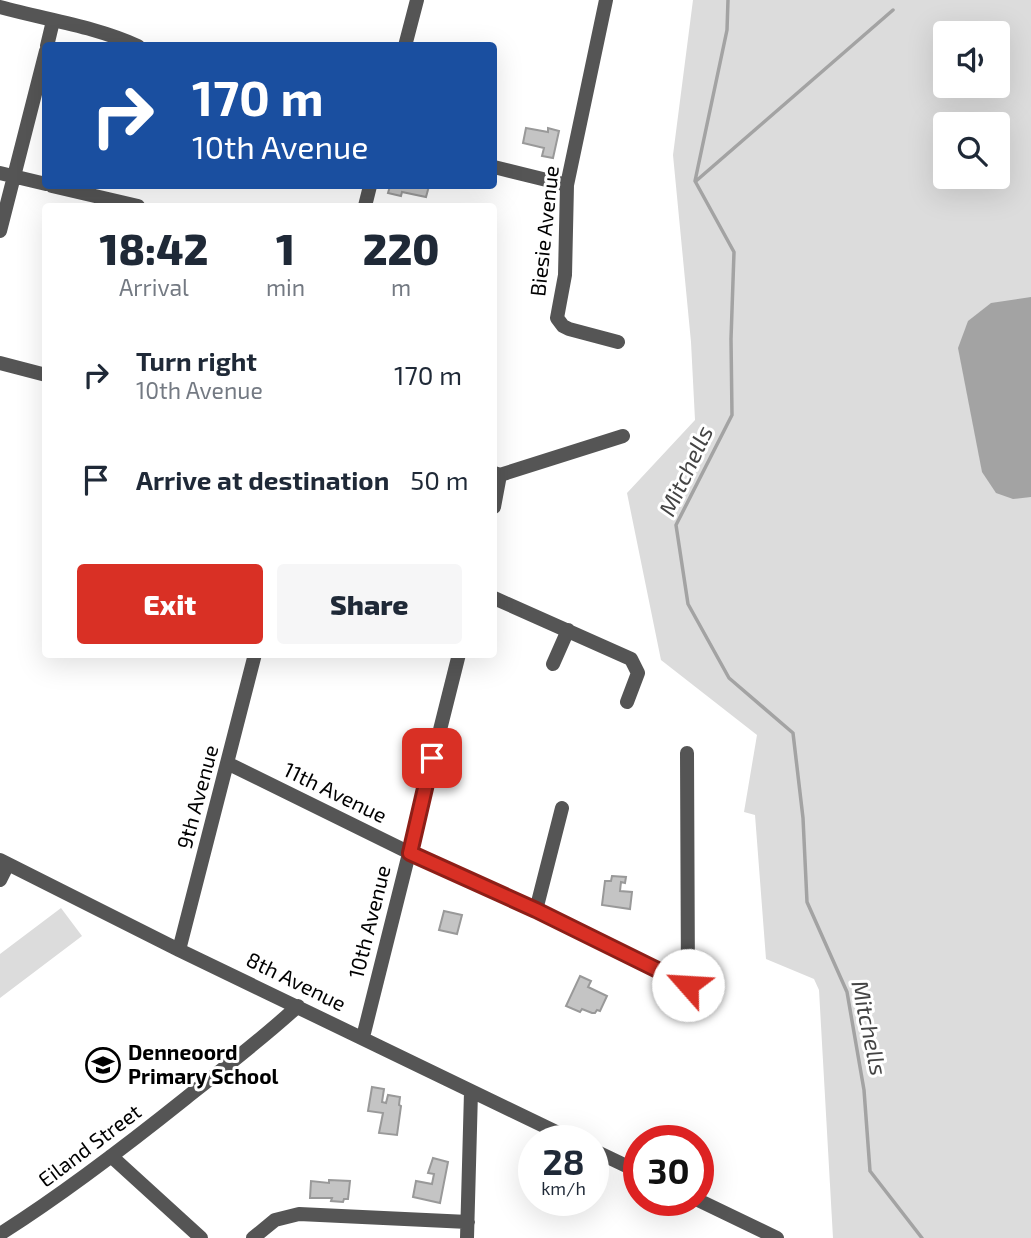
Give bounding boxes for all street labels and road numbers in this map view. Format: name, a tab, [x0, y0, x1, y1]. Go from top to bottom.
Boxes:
street label: Biesie Avenue	[524, 164, 563, 297]
street label: 9th Avenue	[171, 742, 222, 851]
street label: 11th Avenue	[280, 756, 391, 827]
street label: 10th Avenue	[342, 862, 395, 981]
street label: 8th Avenue	[243, 946, 350, 1015]
street label: Eiland Street	[33, 1098, 145, 1192]

